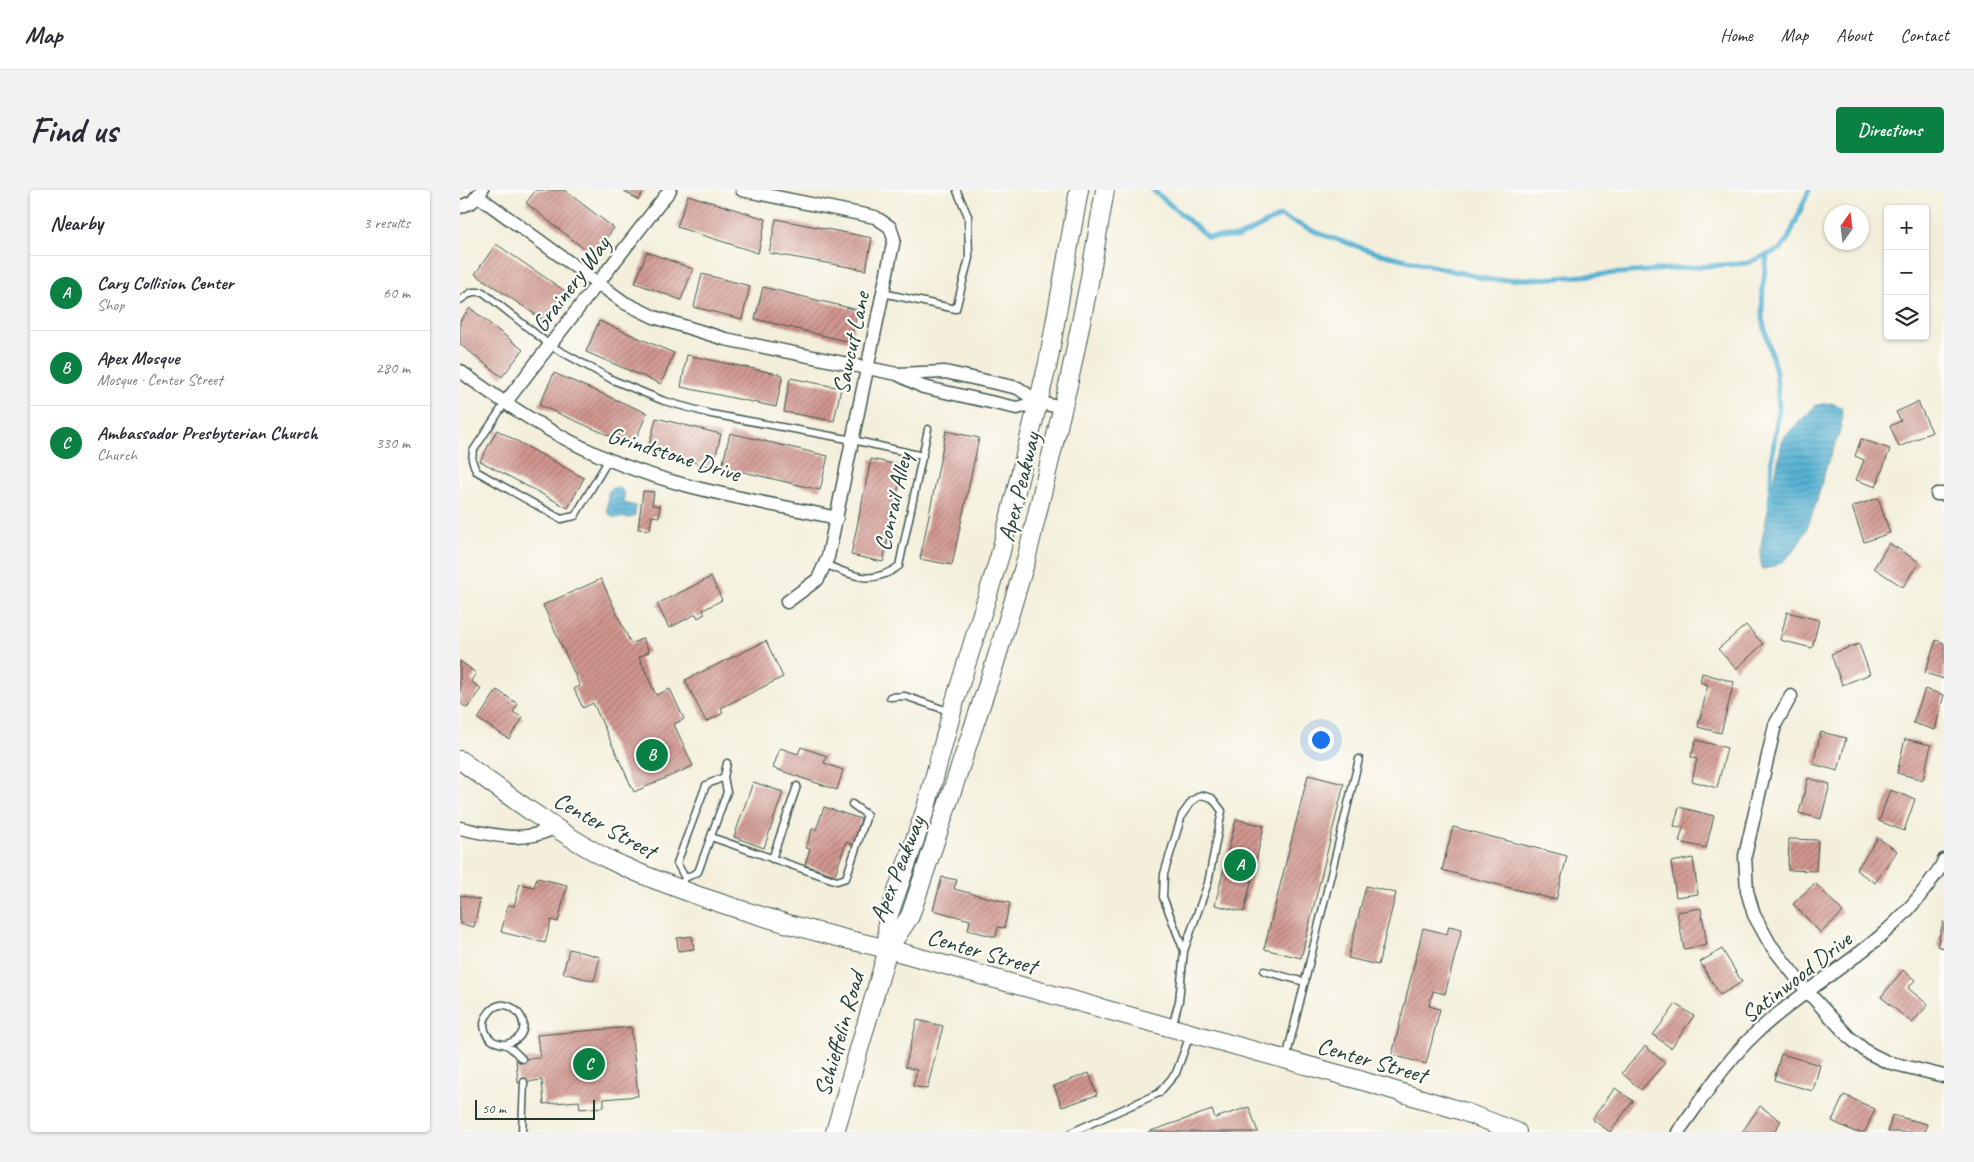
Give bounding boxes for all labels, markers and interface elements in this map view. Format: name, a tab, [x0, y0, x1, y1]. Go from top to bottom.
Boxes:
text: Map	[25, 20, 62, 50]
text: Home	[1720, 24, 1753, 46]
text: Map	[1781, 24, 1808, 46]
text: About	[1836, 24, 1872, 46]
text: Contact	[1900, 24, 1949, 46]
button: Directions	[1836, 107, 1944, 153]
text: Find us	[30, 108, 117, 153]
north arrow	[1824, 205, 1869, 250]
map controls	[1884, 205, 1929, 340]
button: +	[1884, 205, 1929, 250]
text: Nearby	[50, 210, 103, 236]
text: 3 results	[363, 213, 410, 233]
street label: Grainery Way	[525, 229, 618, 338]
button: −	[1884, 250, 1929, 295]
text: Cary Collision Center	[97, 271, 233, 295]
text: A	[62, 283, 70, 303]
text: 60 m	[383, 283, 410, 303]
street label: Sawcut Lane	[826, 287, 877, 397]
text: Shop	[97, 295, 124, 315]
button: layers	[1884, 295, 1929, 340]
text: Apex Mosque	[97, 346, 179, 370]
text: B	[62, 358, 70, 378]
text: 280 m	[376, 358, 410, 378]
text: Mosque · Center Street	[97, 370, 222, 390]
street label: Grindstone Drive	[604, 420, 746, 489]
text: Ambassador Presbyterian Church	[97, 421, 318, 445]
street label: Apex Peakway	[991, 427, 1047, 545]
text: C	[62, 433, 70, 453]
text: 330 m	[376, 433, 410, 453]
text: Church	[97, 445, 137, 465]
street label: Conrail Alley	[867, 448, 919, 554]
your location	[1308, 727, 1334, 753]
pin: B	[636, 736, 668, 774]
street label: Center Street	[549, 785, 664, 867]
street label: Apex Peakway	[862, 810, 932, 926]
pin: A	[1224, 846, 1256, 884]
street label: Center Street	[924, 921, 1043, 982]
street label: Satinwood Drive	[1735, 923, 1859, 1030]
street label: Schieffelin Road	[807, 965, 872, 1100]
street label: Center Street	[1314, 1030, 1433, 1091]
pin: C	[573, 1045, 605, 1083]
scale bar	[475, 1097, 595, 1120]
text: 50 m	[482, 1100, 506, 1117]

